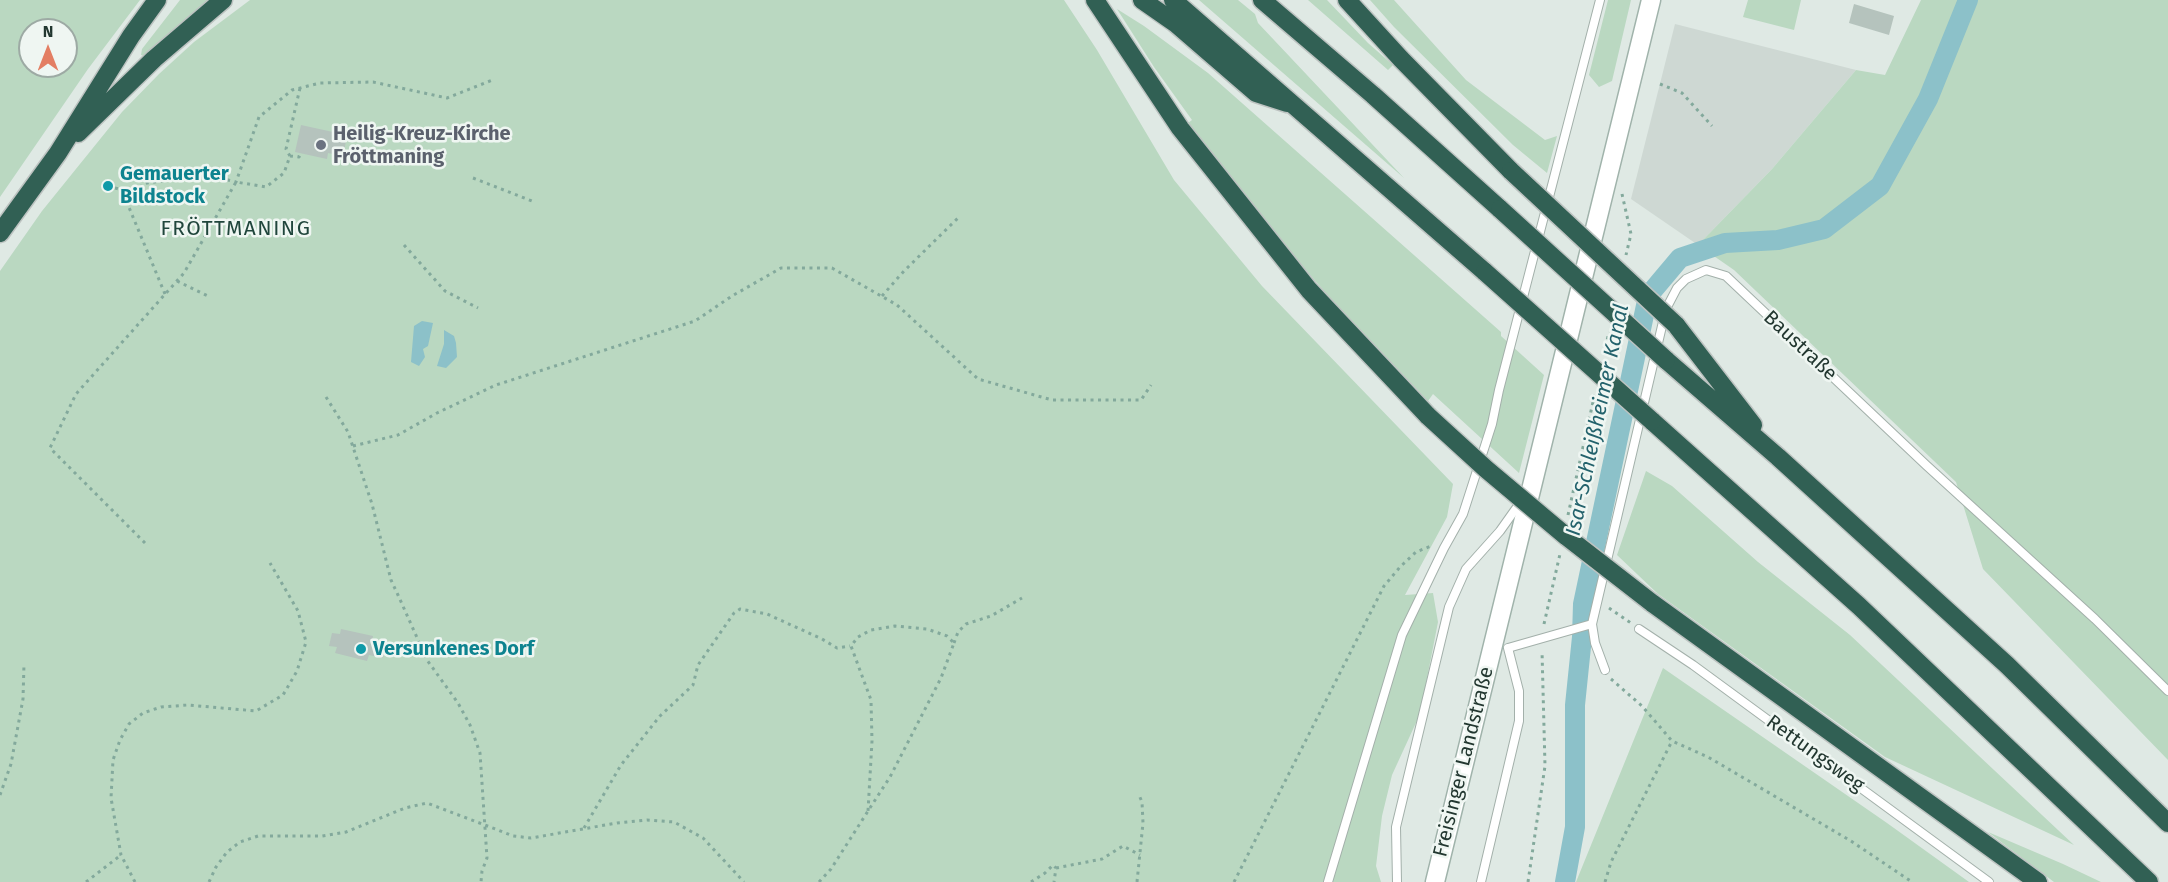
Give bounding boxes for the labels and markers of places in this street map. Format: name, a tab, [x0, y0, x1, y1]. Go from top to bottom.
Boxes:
place label: Heilig-Kreuz-Kirche Fröttmaning	[333, 122, 511, 169]
marker: Heilig-Kreuz-Kirche Fröttmaning	[314, 138, 328, 152]
place label: Gemauerter Bildstock	[120, 162, 229, 209]
marker: Gemauerter Bildstock	[101, 179, 115, 193]
place label: Versunkenes Dorf	[373, 637, 534, 661]
marker: Versunkenes Dorf	[354, 642, 368, 656]

